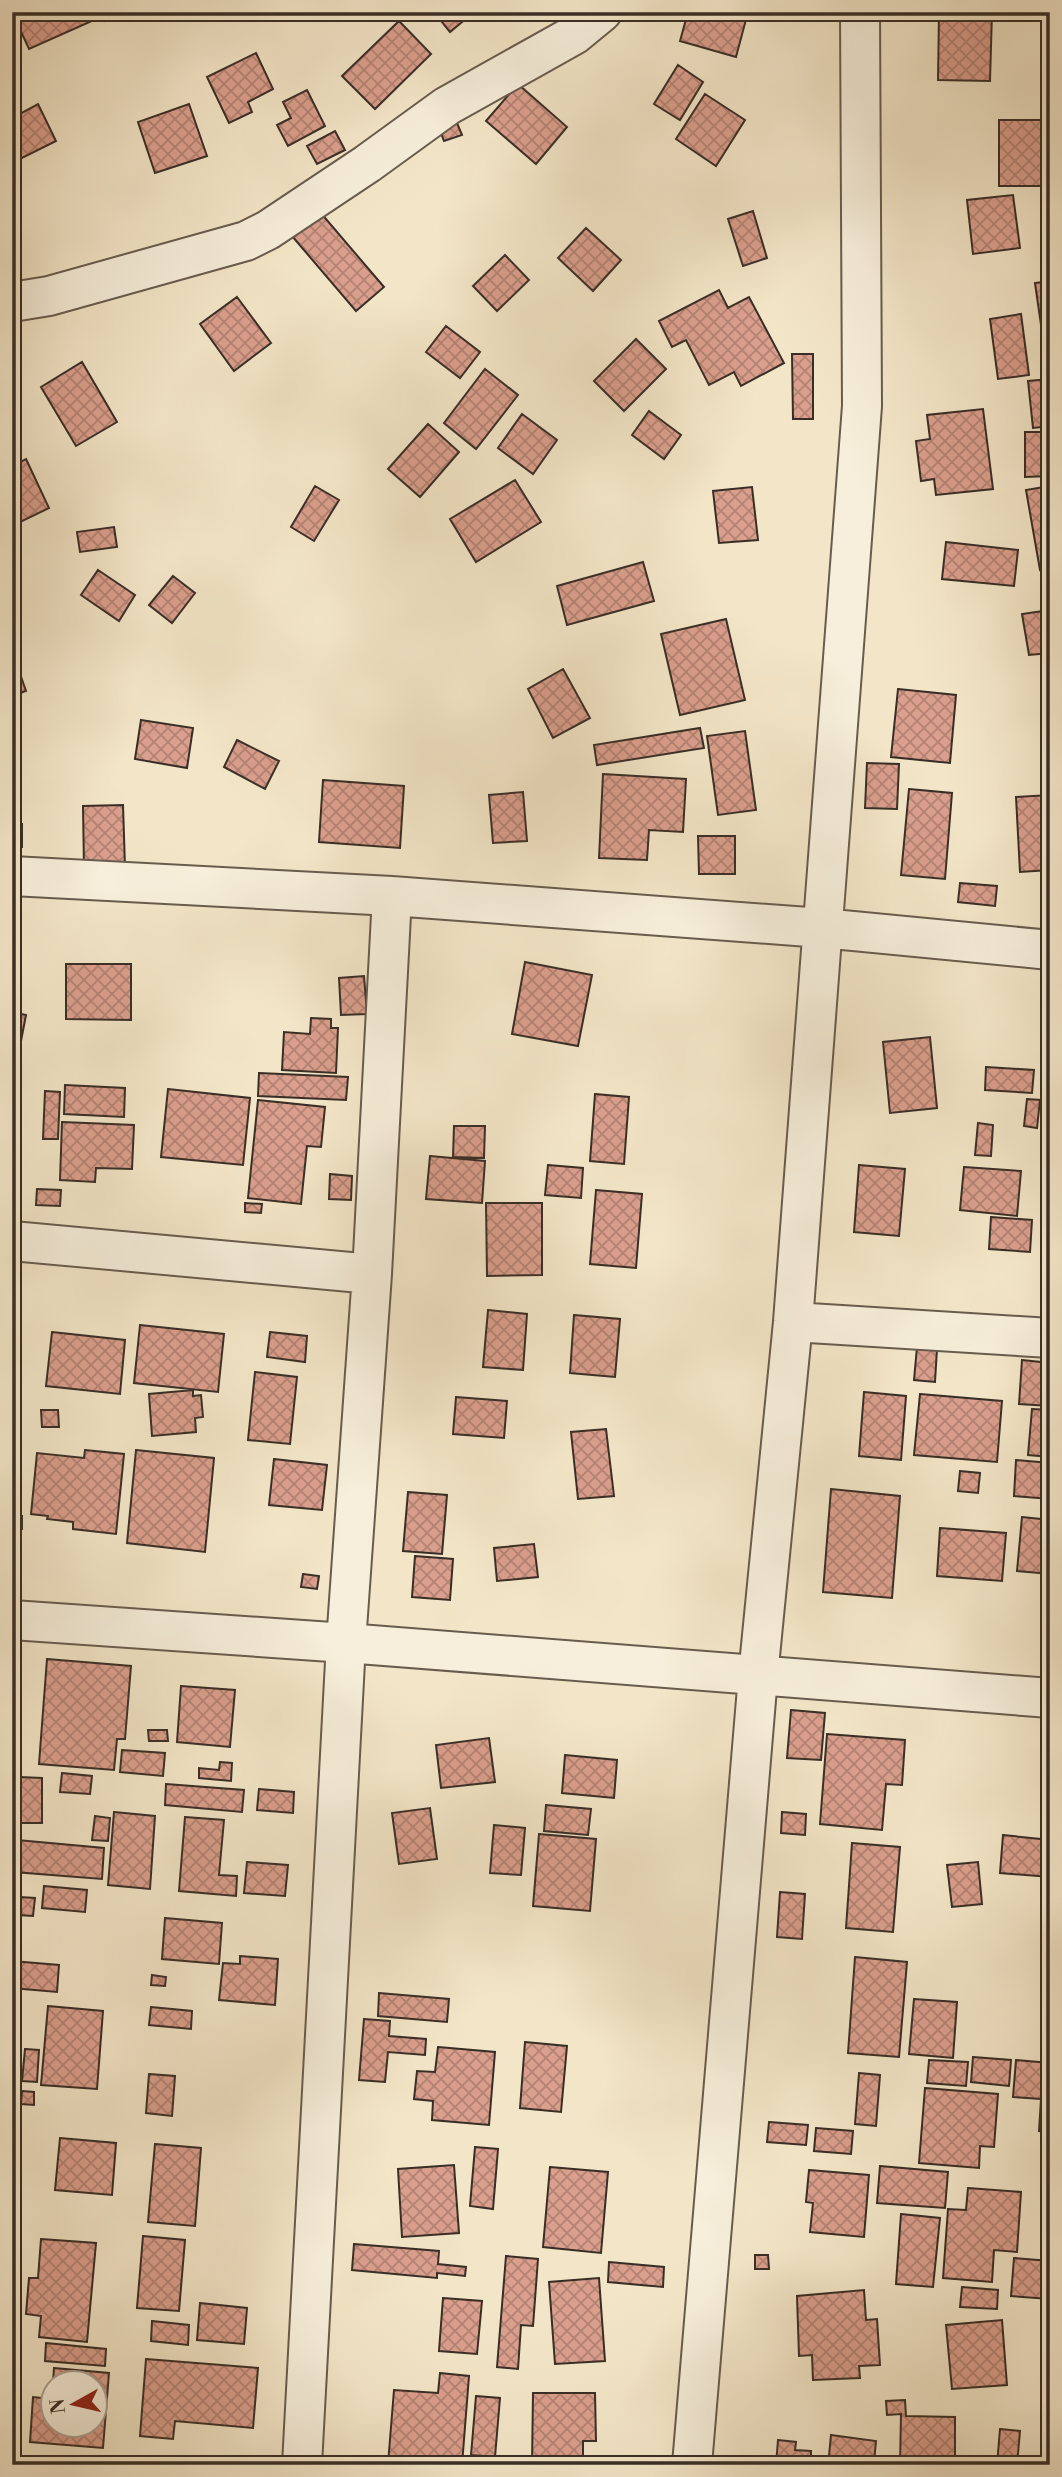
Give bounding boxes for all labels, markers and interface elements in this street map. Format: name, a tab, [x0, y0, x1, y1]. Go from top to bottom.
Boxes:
north arrow	[38, 2368, 108, 2438]
text: N	[45, 2397, 71, 2415]

